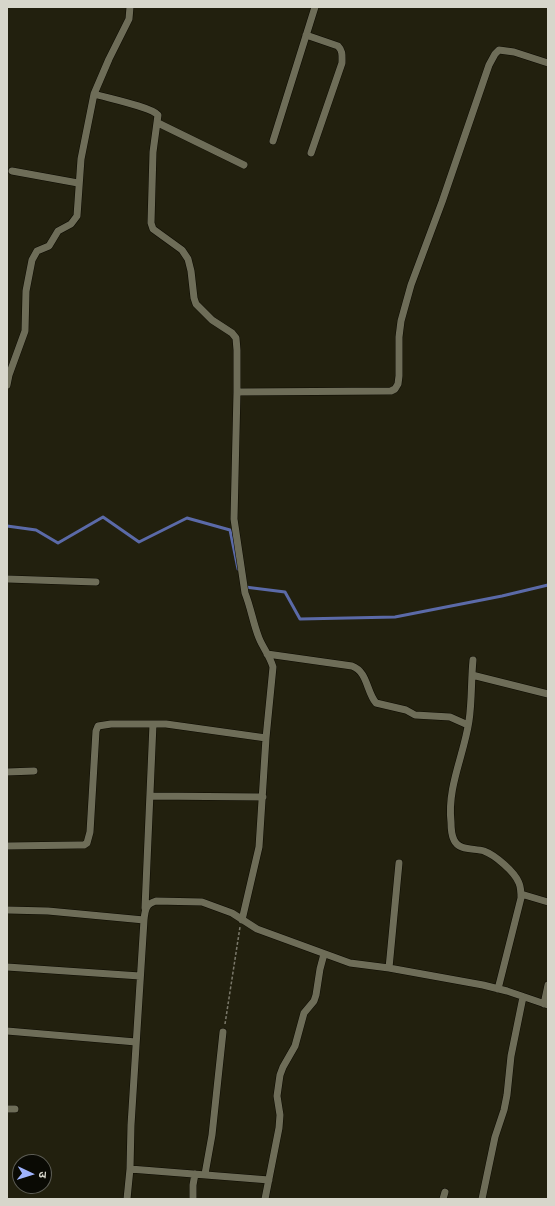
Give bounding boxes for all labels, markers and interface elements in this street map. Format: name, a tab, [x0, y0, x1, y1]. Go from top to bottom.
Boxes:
north arrow	[12, 1154, 52, 1194]
text: उ	[36, 1171, 50, 1178]

